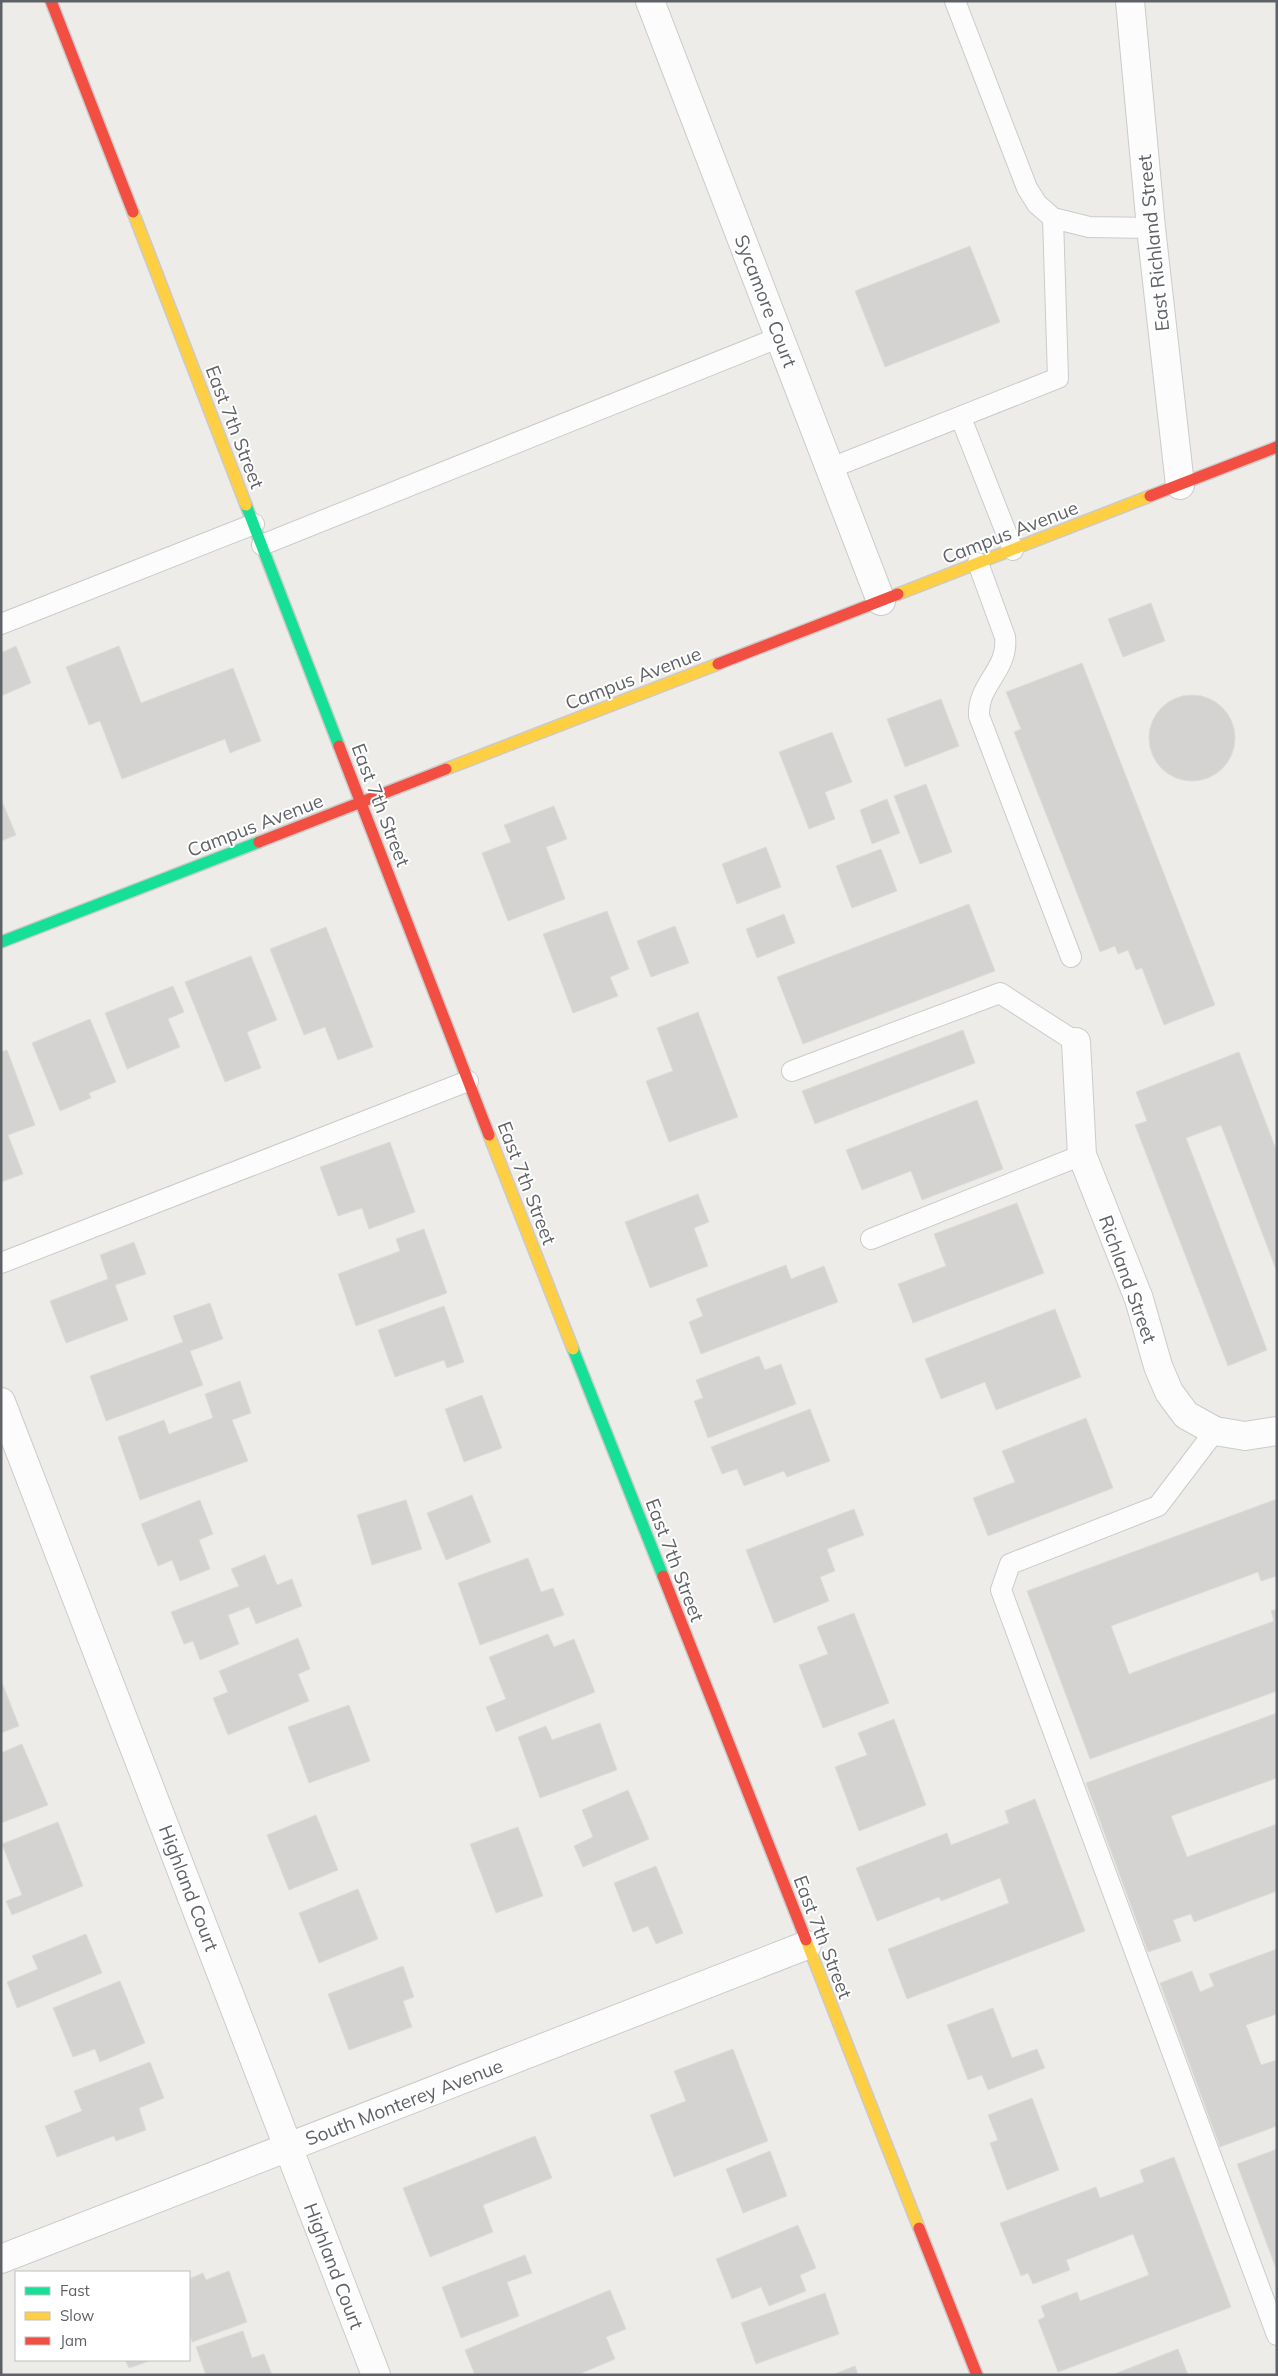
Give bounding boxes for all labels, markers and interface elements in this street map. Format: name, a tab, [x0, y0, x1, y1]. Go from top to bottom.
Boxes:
street label: East Richland Street	[1132, 153, 1174, 333]
street label: Sycamore Court	[730, 231, 802, 371]
street label: East 7th Street	[200, 362, 270, 492]
street label: Campus Avenue	[939, 495, 1081, 569]
street label: Campus Avenue	[562, 641, 704, 715]
street label: East 7th Street	[346, 740, 416, 870]
street label: Campus Avenue	[184, 788, 326, 862]
street label: East 7th Street	[492, 1118, 562, 1248]
street label: Richland Street	[1094, 1212, 1162, 1346]
street label: East 7th Street	[640, 1495, 710, 1625]
street label: Highland Court	[154, 1821, 224, 1955]
street label: East 7th Street	[788, 1872, 858, 2002]
street label: South Monterey Avenue	[302, 2053, 506, 2151]
street label: Highland Court	[299, 2199, 369, 2333]
legend	[15, 2271, 190, 2361]
text: Fast	[60, 2281, 90, 2300]
text: Slow	[60, 2306, 94, 2325]
text: Jam	[60, 2331, 87, 2350]

